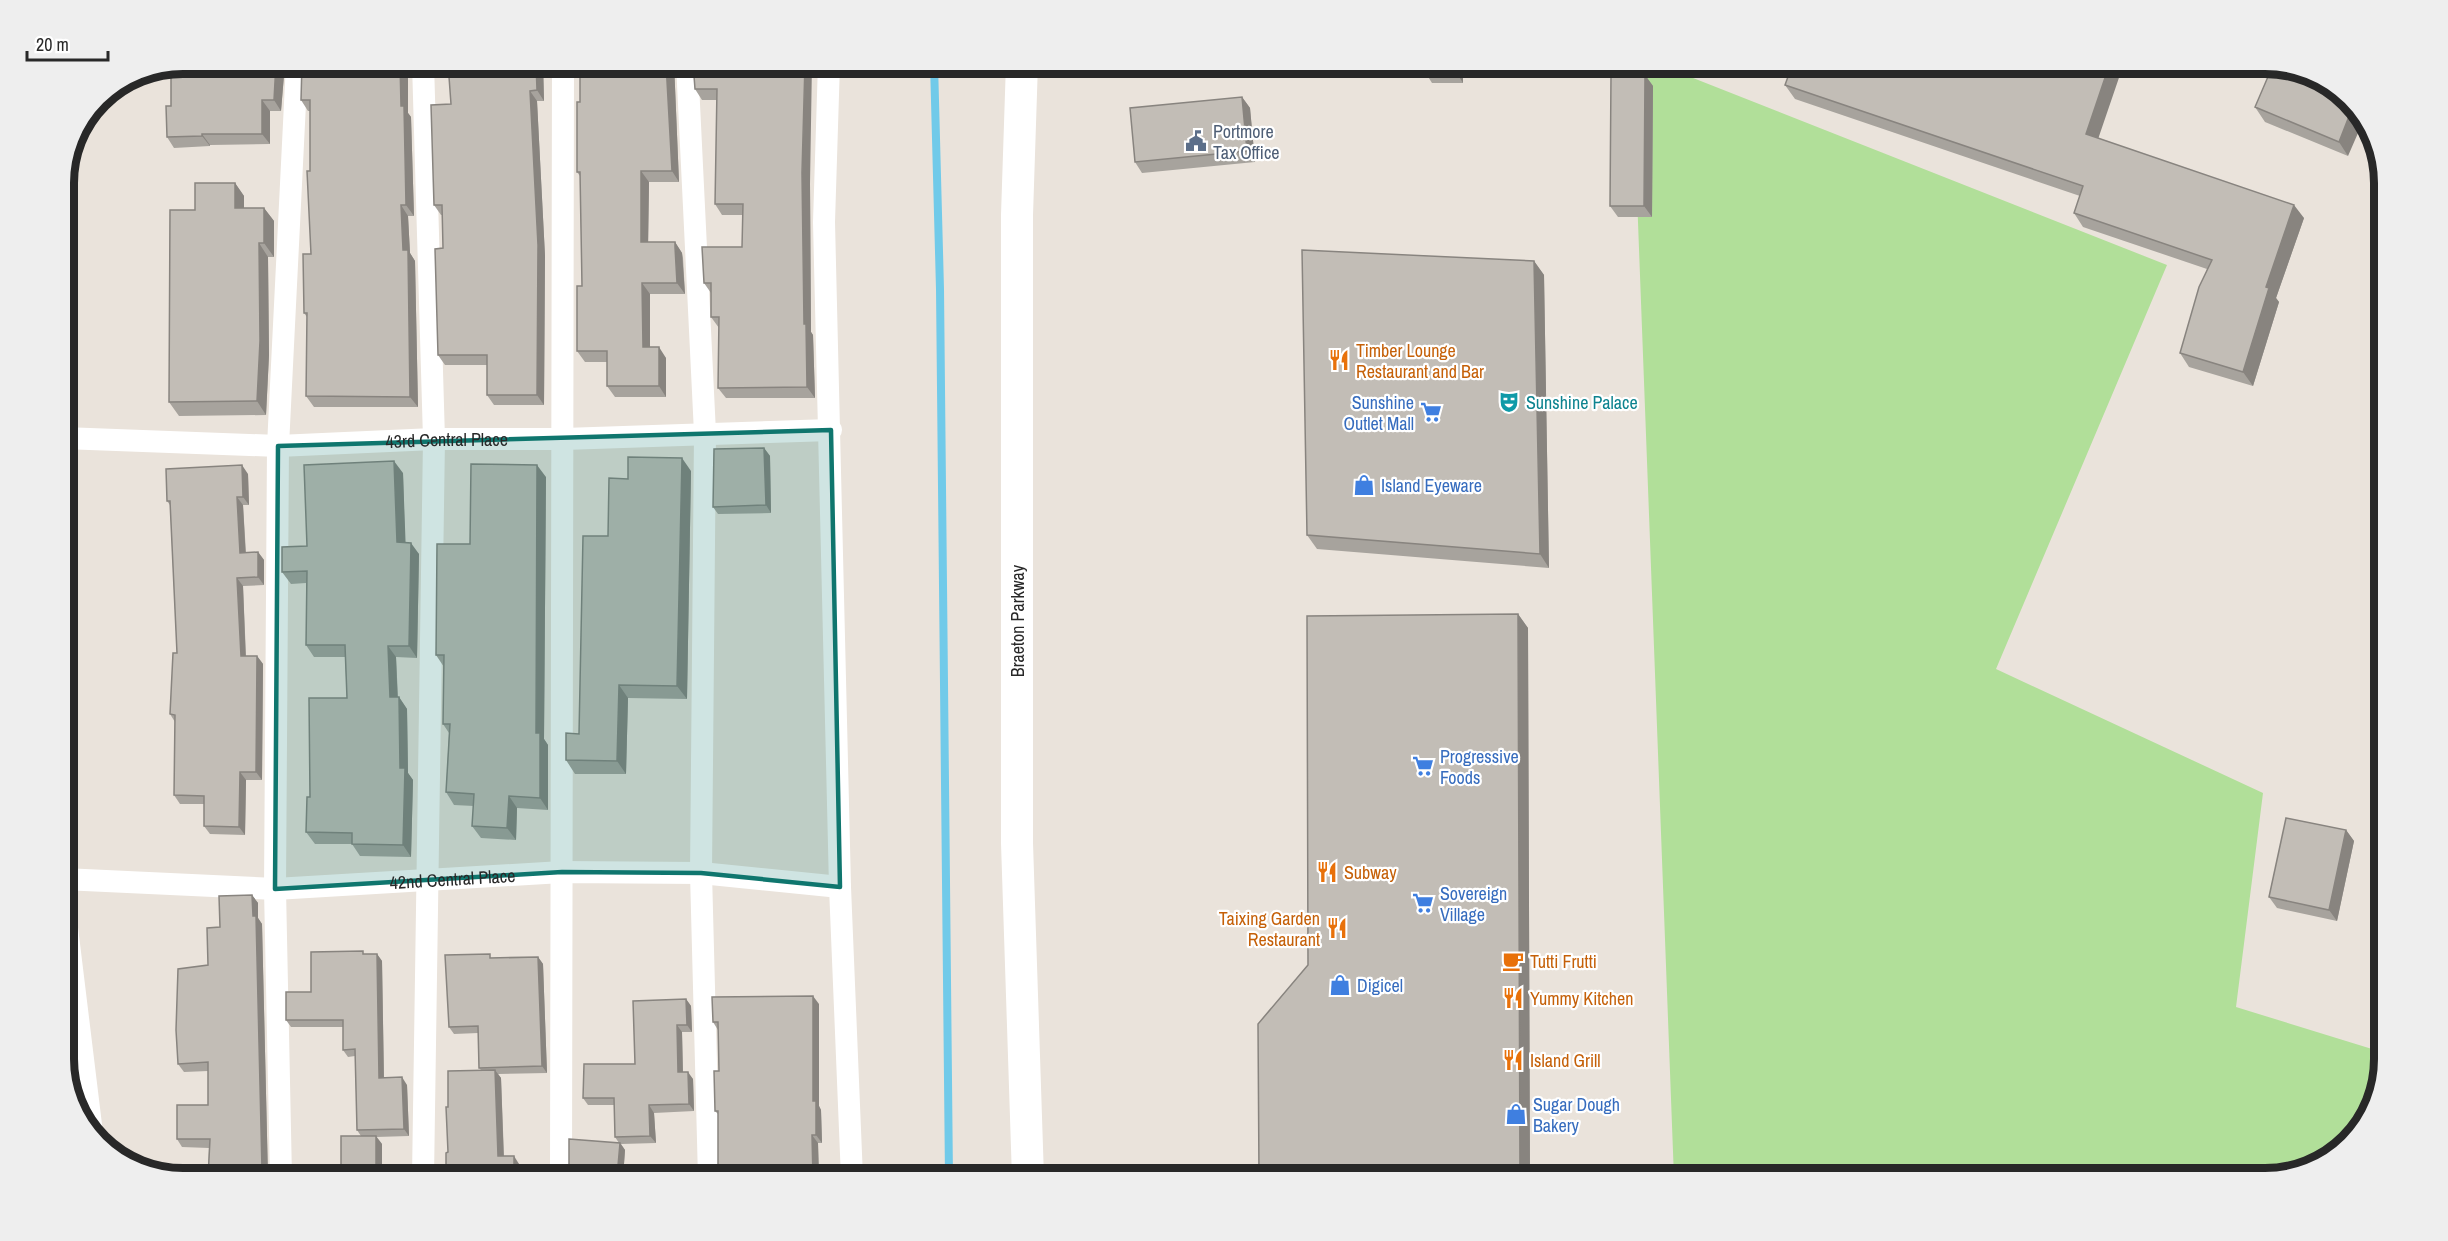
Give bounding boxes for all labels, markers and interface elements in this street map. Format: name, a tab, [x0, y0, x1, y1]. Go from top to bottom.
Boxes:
scale bar	[27, 24, 108, 62]
text: 20 m	[36, 32, 69, 57]
place label: Portmore Tax Office	[1213, 119, 1280, 165]
public building icon: Portmore Tax Office	[1184, 129, 1208, 153]
place label: Timber Lounge Restaurant and Bar	[1356, 338, 1484, 384]
restaurant icon: Timber Lounge Restaurant and Bar	[1327, 348, 1351, 372]
place label: Sunshine Outlet Mall	[1343, 390, 1414, 436]
theatre icon: Sunshine Palace	[1497, 390, 1521, 414]
place label: Sunshine Palace	[1526, 390, 1638, 415]
supermarket icon: Sunshine Outlet Mall	[1419, 400, 1443, 424]
street label: 43rd Central Place	[385, 426, 508, 454]
shop icon: Island Eyeware	[1352, 473, 1376, 497]
place label: Island Eyeware	[1381, 473, 1482, 498]
street label: Braeton Parkway	[1005, 564, 1030, 677]
place label: Progressive Foods	[1440, 744, 1519, 790]
supermarket icon: Progressive Foods	[1411, 754, 1435, 778]
restaurant icon: Subway	[1315, 860, 1339, 884]
place label: Subway	[1344, 860, 1397, 885]
street label: 42nd Central Place	[389, 862, 516, 895]
place label: Sovereign Village	[1440, 881, 1507, 927]
supermarket icon: Sovereign Village	[1411, 891, 1435, 915]
place label: Taixing Garden Restaurant	[1219, 906, 1320, 952]
restaurant icon: Taixing Garden Restaurant	[1325, 916, 1349, 940]
cafe icon: Tutti Frutti	[1501, 949, 1525, 973]
place label: Tutti Frutti	[1530, 949, 1597, 974]
shop icon: Digicel	[1328, 973, 1352, 997]
place label: Digicel	[1357, 973, 1403, 998]
restaurant icon: Yummy Kitchen	[1501, 986, 1525, 1010]
place label: Yummy Kitchen	[1530, 986, 1633, 1011]
restaurant icon: Island Grill	[1501, 1048, 1525, 1072]
place label: Island Grill	[1530, 1048, 1601, 1073]
place label: Sugar Dough Bakery	[1533, 1092, 1620, 1138]
shop icon: Sugar Dough Bakery	[1504, 1102, 1528, 1126]

